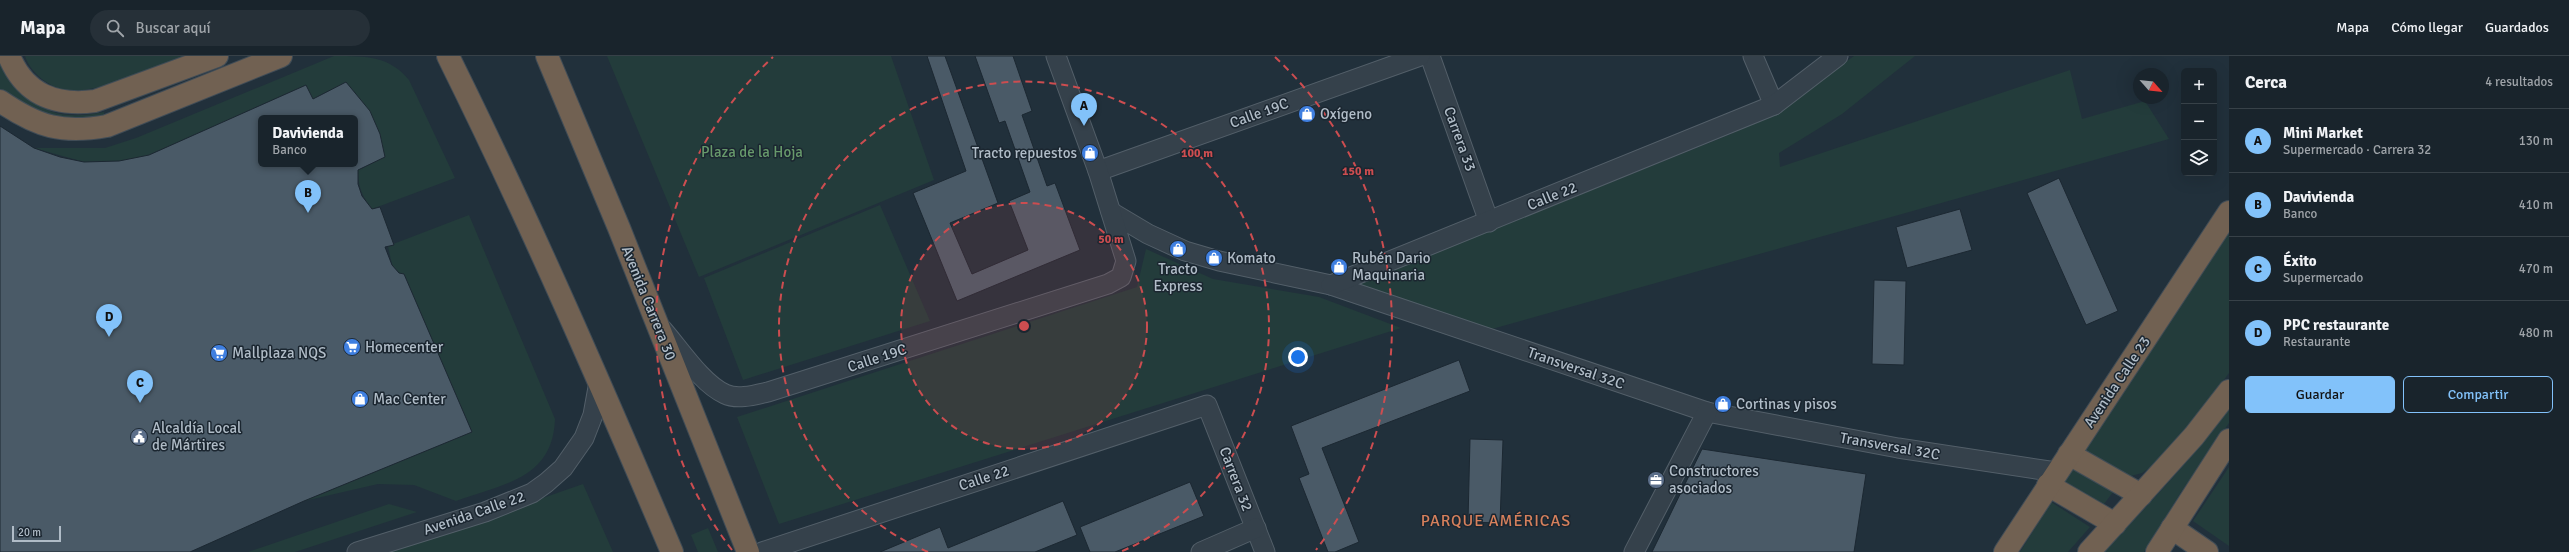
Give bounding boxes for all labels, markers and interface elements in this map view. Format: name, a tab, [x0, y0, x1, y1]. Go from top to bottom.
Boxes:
search box	[90, 10, 370, 46]
text: Mapa	[20, 16, 66, 40]
icon: search	[104, 17, 126, 39]
text: Buscar aquí	[136, 19, 211, 37]
text: Mapa	[2336, 19, 2369, 36]
text: Cómo llegar	[2391, 19, 2463, 36]
text: Guardados	[2485, 19, 2549, 36]
north arrow	[2133, 68, 2169, 104]
map controls	[2181, 68, 2217, 176]
button: +	[2181, 68, 2217, 104]
text: Cerca	[2245, 72, 2287, 93]
text: 4 resultados	[2485, 74, 2553, 90]
pin: A	[1071, 93, 1097, 126]
street label: Calle 19C	[1227, 94, 1291, 132]
shop icon: Oxígeno	[1297, 104, 1317, 124]
street label: Carrera 33	[1440, 104, 1480, 174]
button: −	[2181, 104, 2217, 140]
place label: Oxígeno	[1320, 105, 1372, 123]
popup	[258, 115, 358, 167]
text: Davivienda	[272, 124, 344, 142]
text: Mini Market	[2283, 124, 2363, 142]
text: A	[2254, 133, 2262, 149]
text: 130 m	[2519, 133, 2553, 149]
button: layers	[2181, 140, 2217, 176]
text: Banco	[272, 142, 307, 158]
text: Supermercado · Carrera 32	[2283, 142, 2431, 158]
park label: Plaza de la Hoja	[701, 143, 803, 161]
shop icon: Tracto repuestos	[1080, 143, 1100, 163]
place label: Tracto repuestos	[972, 144, 1077, 162]
text: 100 m	[1181, 146, 1213, 161]
text: 150 m	[1342, 164, 1374, 179]
street label: Calle 22	[1524, 178, 1580, 214]
pin: B	[295, 180, 321, 213]
text: Davivienda	[2283, 188, 2354, 206]
text: B	[2254, 197, 2262, 213]
text: 410 m	[2519, 197, 2553, 213]
text: Banco	[2283, 206, 2317, 222]
text: 50 m	[1098, 232, 1124, 247]
shop icon: Tracto Express	[1168, 239, 1188, 259]
street label: Avenida Carrera 30	[618, 243, 680, 363]
shop icon: Komato	[1204, 248, 1224, 268]
place label: Komato	[1227, 249, 1276, 267]
place label: Rubén Dario Maquinaria	[1352, 249, 1431, 284]
text: Éxito	[2283, 252, 2317, 270]
shop icon: Rubén Dario Maquinaria	[1329, 257, 1349, 277]
place label: Tracto Express	[1153, 260, 1203, 295]
text: C	[2254, 261, 2262, 277]
text: 470 m	[2519, 261, 2553, 277]
text: Supermercado	[2283, 270, 2363, 286]
pin: D	[96, 304, 122, 337]
text: PPC restaurante	[2283, 316, 2389, 334]
centre of rings	[1017, 319, 1031, 333]
text: D	[2254, 325, 2262, 341]
text: 480 m	[2519, 325, 2553, 341]
street label: Avenida Calle 23	[2080, 333, 2154, 431]
text: Restaurante	[2283, 334, 2350, 350]
supermarket icon: Homecenter	[342, 337, 362, 357]
place label: Homecenter	[365, 338, 444, 356]
street label: Calle 19C	[845, 340, 909, 376]
supermarket icon: Mallplaza NQS	[209, 343, 229, 363]
street label: Transversal 32C	[1525, 343, 1627, 393]
place label: Mallplaza NQS	[232, 344, 326, 362]
your location	[1288, 347, 1308, 367]
pin: C	[127, 370, 153, 403]
button: Guardar	[2245, 376, 2395, 413]
button: Compartir	[2403, 376, 2553, 413]
shop icon: Mac Center	[350, 389, 370, 409]
place label: Mac Center	[373, 390, 446, 408]
shop icon: Cortinas y pisos	[1713, 394, 1733, 414]
place label: Cortinas y pisos	[1736, 395, 1837, 413]
place label: Alcaldía Local de Mártires	[152, 419, 241, 454]
public building icon: Alcaldía Local de Mártires	[129, 427, 149, 447]
street label: Transversal 32C	[1839, 428, 1941, 464]
street label: Carrera 32	[1216, 444, 1256, 514]
street label: Calle 22	[956, 461, 1012, 495]
place label: Constructores asociados	[1669, 462, 1759, 497]
office icon: Constructores asociados	[1646, 470, 1666, 490]
street label: Avenida Calle 22	[421, 487, 527, 539]
district label: PARQUE AMÉRICAS	[1421, 511, 1571, 531]
scale bar	[12, 524, 61, 543]
text: 20 m	[18, 526, 41, 539]

